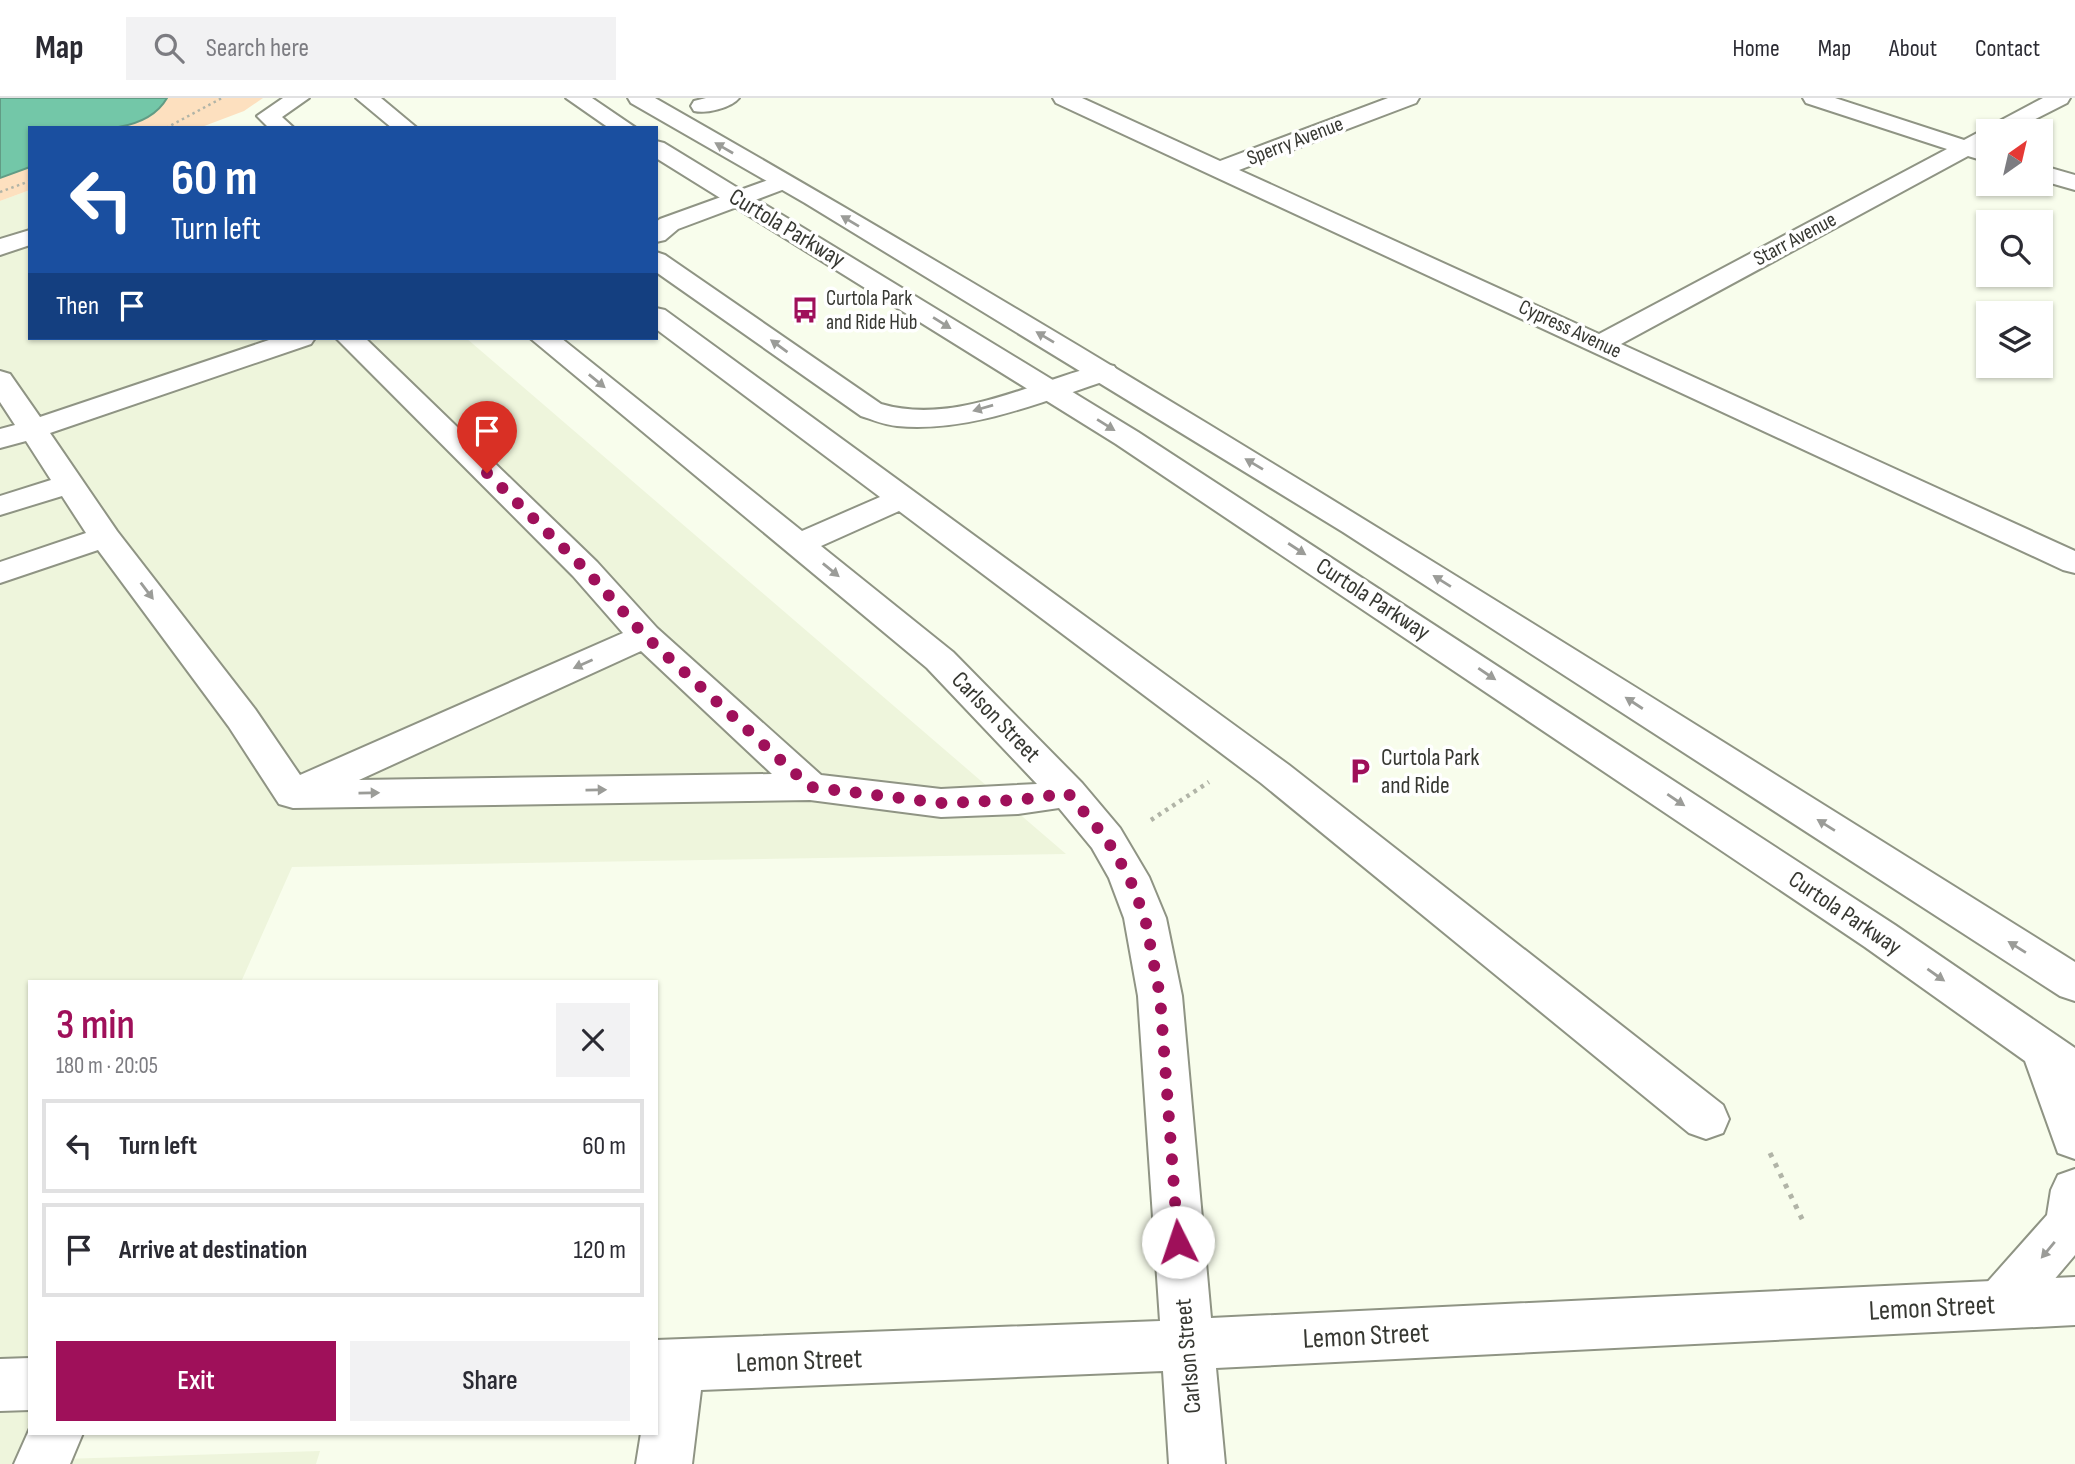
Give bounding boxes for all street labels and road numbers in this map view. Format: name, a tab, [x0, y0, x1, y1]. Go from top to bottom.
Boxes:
street label: Sperry Avenue	[1243, 111, 1347, 171]
street label: Curtola Parkway	[724, 182, 850, 274]
street label: Starr Avenue	[1749, 207, 1841, 271]
street label: Cypress Avenue	[1515, 294, 1625, 364]
street label: Curtola Parkway	[1311, 551, 1435, 647]
street label: Carlson Street	[946, 666, 1046, 768]
street label: Curtola Parkway	[1783, 865, 1907, 961]
street label: Lemon Street	[1868, 1288, 1996, 1328]
street label: Carlson Street	[1169, 1297, 1207, 1415]
street label: Lemon Street	[1302, 1316, 1430, 1356]
street label: Lemon Street	[735, 1342, 863, 1380]

